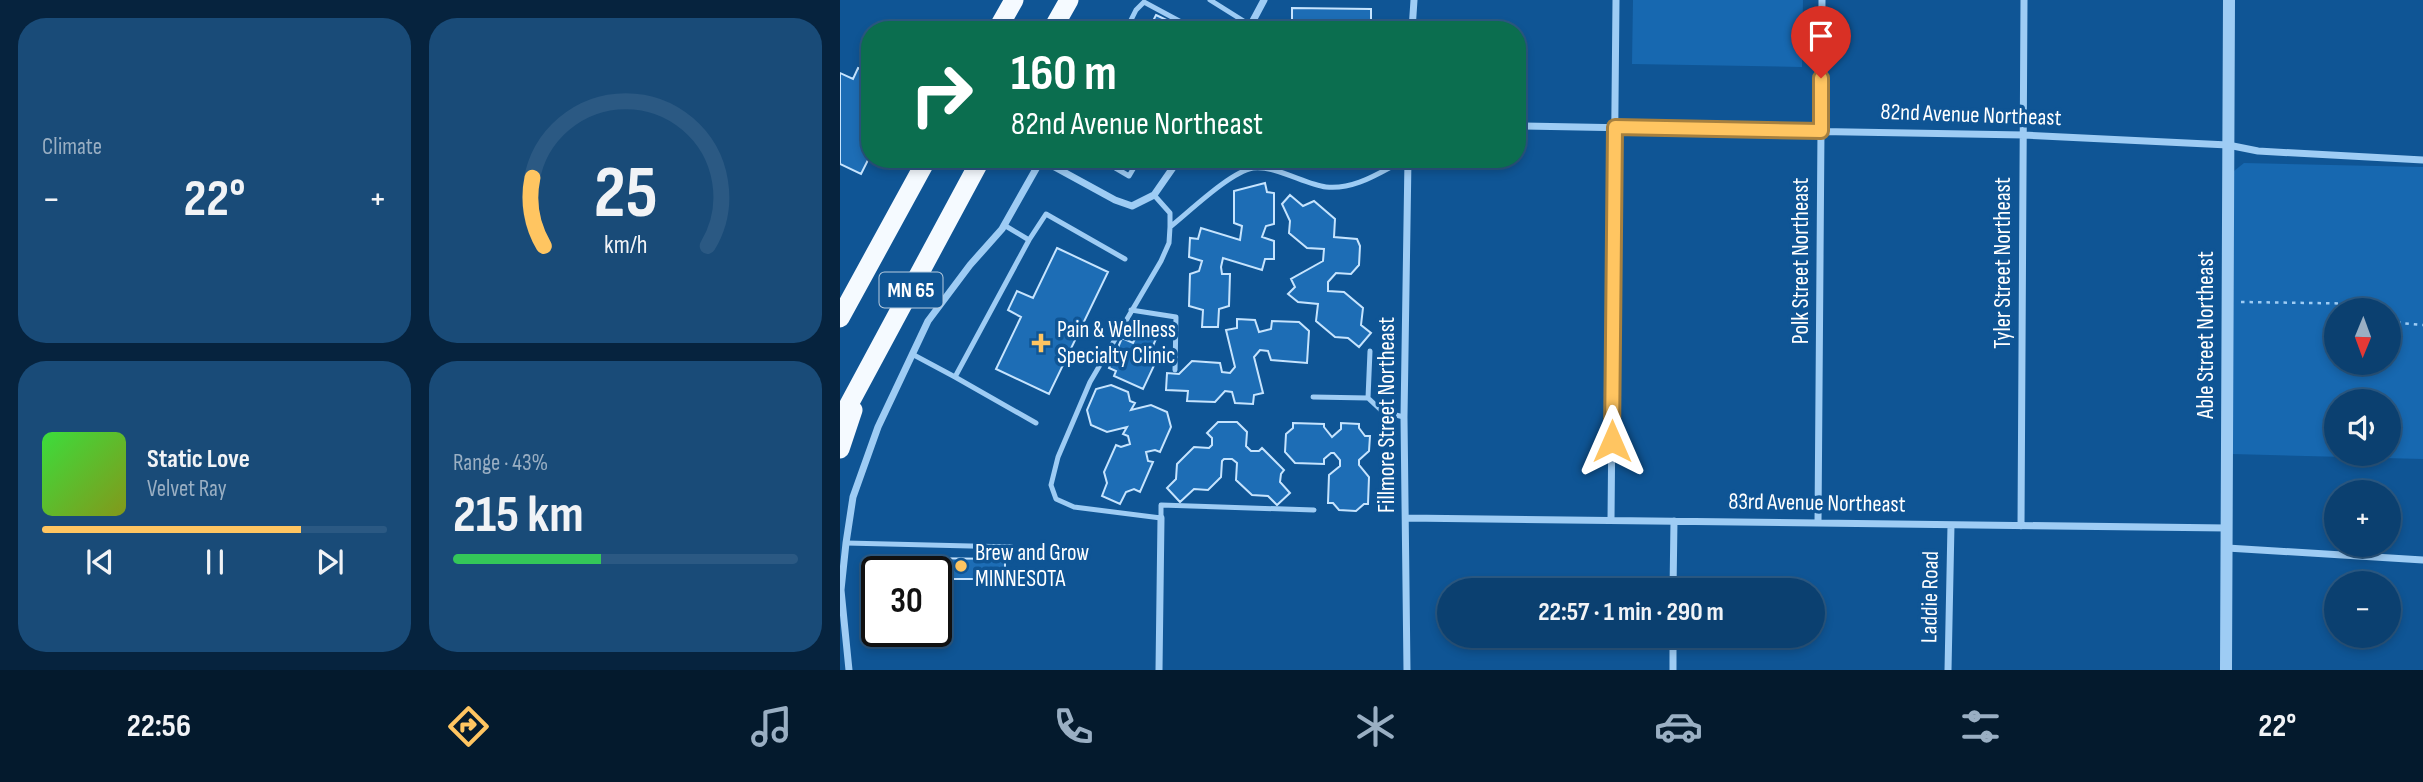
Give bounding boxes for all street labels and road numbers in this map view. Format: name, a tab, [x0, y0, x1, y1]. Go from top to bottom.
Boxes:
street label: 82nd Avenue Northeast	[1880, 98, 2062, 132]
street label: Tyler Street Northeast	[1989, 177, 2017, 349]
street label: Polk Street Northeast	[1787, 178, 1815, 344]
street label: Able Street Northeast	[2192, 251, 2220, 420]
road number: MN 65	[880, 272, 942, 308]
street label: Fillmore Street Northeast	[1373, 317, 1401, 513]
street label: 83rd Avenue Northeast	[1728, 487, 1906, 519]
street label: Laddie Road	[1915, 551, 1945, 643]

